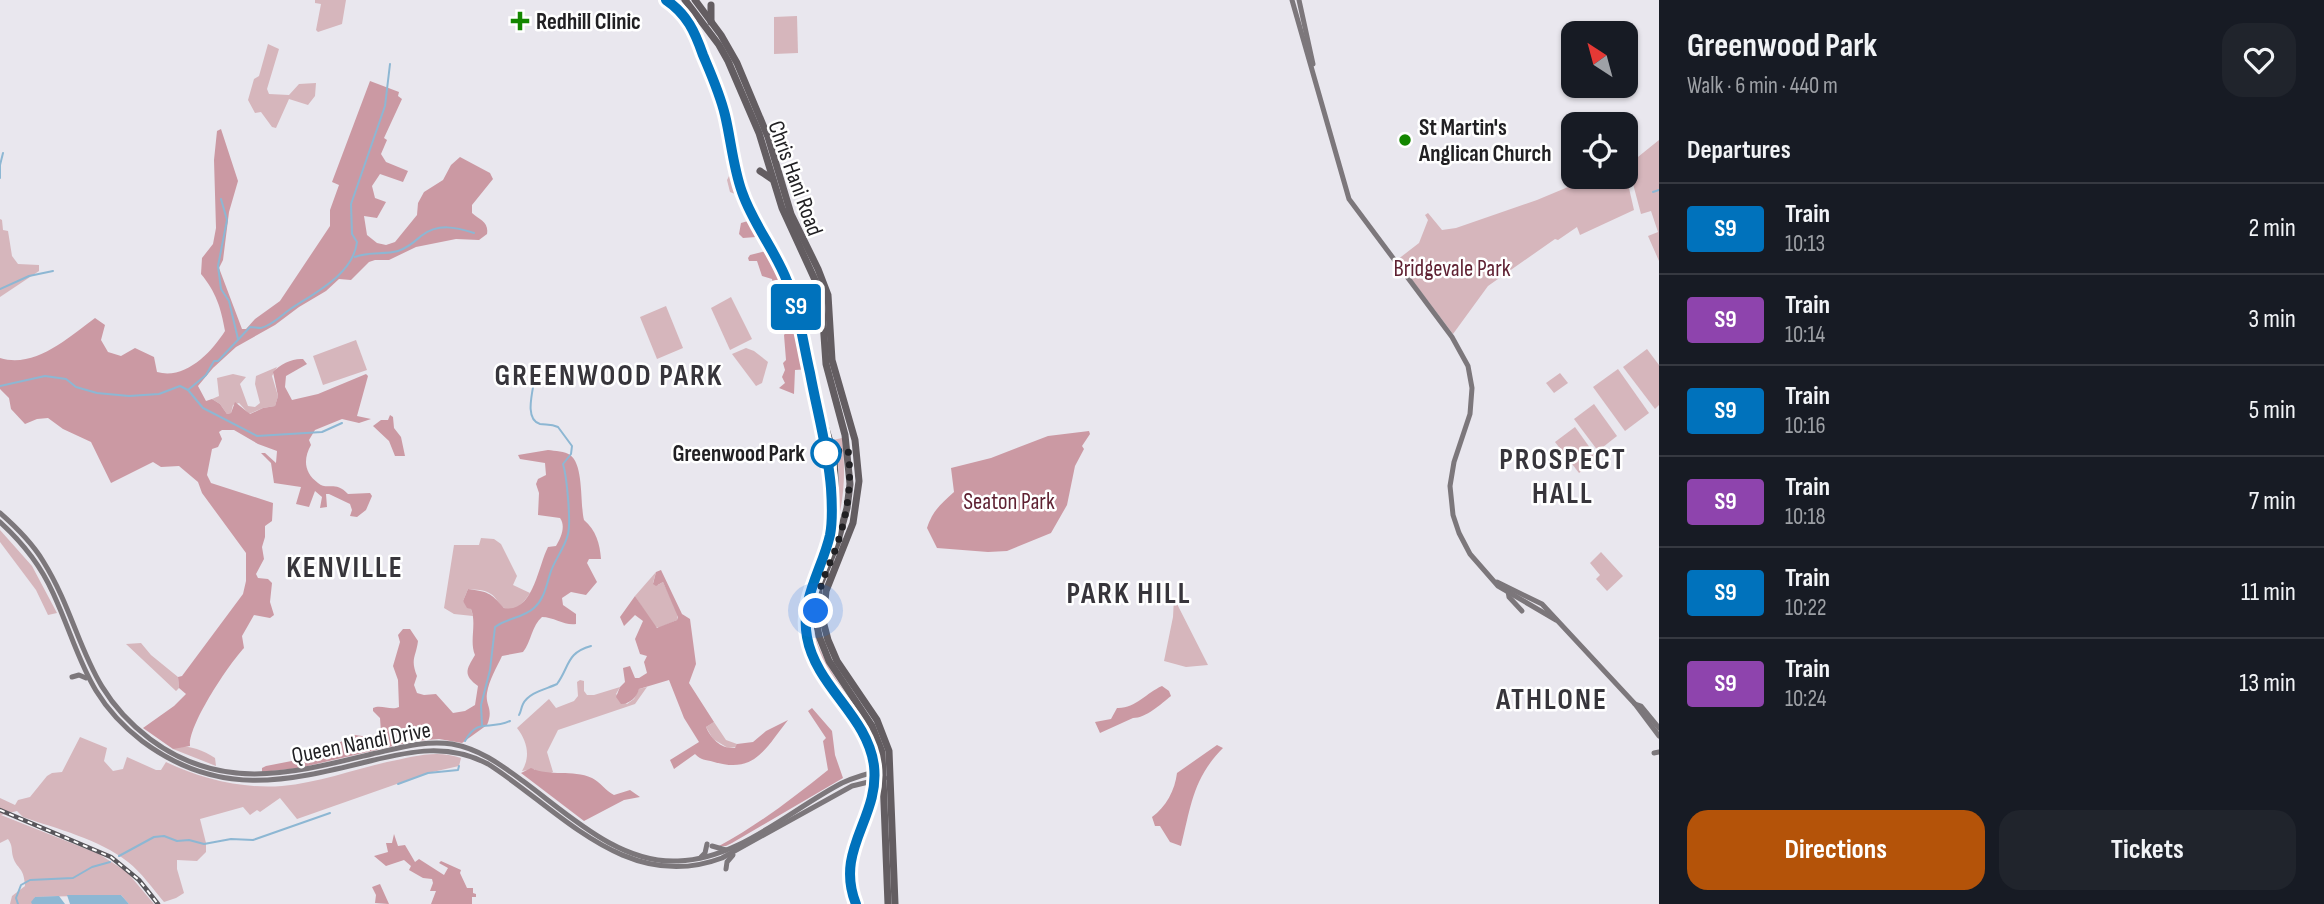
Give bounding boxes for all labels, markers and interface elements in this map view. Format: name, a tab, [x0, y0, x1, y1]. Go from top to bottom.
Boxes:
place label: Redhill Clinic	[536, 8, 641, 36]
marker: Redhill Clinic	[510, 11, 530, 31]
north arrow	[1561, 21, 1638, 98]
map controls	[1561, 21, 1638, 189]
button: heart	[2222, 23, 2296, 97]
text: Greenwood Park	[1687, 26, 1877, 66]
text: Walk · 6 min · 440 m	[1687, 72, 1838, 100]
button: locate	[1561, 112, 1638, 189]
place label: St Martin's Anglican Church	[1418, 114, 1551, 168]
street label: Chris Hani Road	[761, 117, 829, 240]
marker: St Martin's Anglican Church	[1397, 132, 1413, 148]
text: Departures	[1687, 135, 1791, 166]
text: Train	[1785, 199, 1830, 230]
text: 2 min	[2248, 213, 2296, 244]
text: S9	[1714, 214, 1737, 243]
text: 10:13	[1785, 230, 1825, 258]
park label: Bridgevale Park	[1393, 255, 1511, 283]
line badge: S9	[764, 284, 828, 330]
text: Train	[1785, 290, 1830, 321]
text: S9	[785, 292, 807, 321]
text: 3 min	[2248, 304, 2296, 335]
text: S9	[1714, 305, 1737, 334]
text: 10:14	[1785, 321, 1825, 349]
district label: GREENWOOD PARK	[495, 358, 723, 394]
text: Train	[1785, 381, 1830, 412]
text: 5 min	[2249, 395, 2296, 426]
text: S9	[1714, 396, 1737, 425]
text: 10:16	[1785, 412, 1826, 440]
marker: Greenwood Park	[811, 438, 841, 468]
place label: Greenwood Park	[672, 440, 805, 468]
district label: PROSPECT HALL	[1499, 442, 1627, 512]
text: Train	[1785, 472, 1830, 503]
text: 7 min	[2249, 486, 2296, 517]
text: S9	[1714, 487, 1737, 516]
park label: Seaton Park	[963, 488, 1055, 516]
text: 10:18	[1785, 503, 1826, 531]
district label: KENVILLE	[286, 550, 404, 586]
text: Train	[1785, 563, 1830, 594]
district label: PARK HILL	[1066, 576, 1192, 612]
text: 11 min	[2241, 577, 2296, 608]
text: S9	[1714, 578, 1737, 607]
your location	[798, 593, 833, 628]
text: 10:22	[1785, 594, 1826, 622]
text: Train	[1785, 654, 1830, 685]
text: 13 min	[2239, 668, 2296, 699]
text: S9	[1714, 669, 1737, 698]
district label: ATHLONE	[1495, 682, 1608, 718]
text: 10:24	[1785, 685, 1826, 713]
street label: Queen Nandi Drive	[289, 716, 433, 770]
button: Directions	[1687, 810, 1985, 890]
button: Tickets	[1999, 810, 2296, 890]

